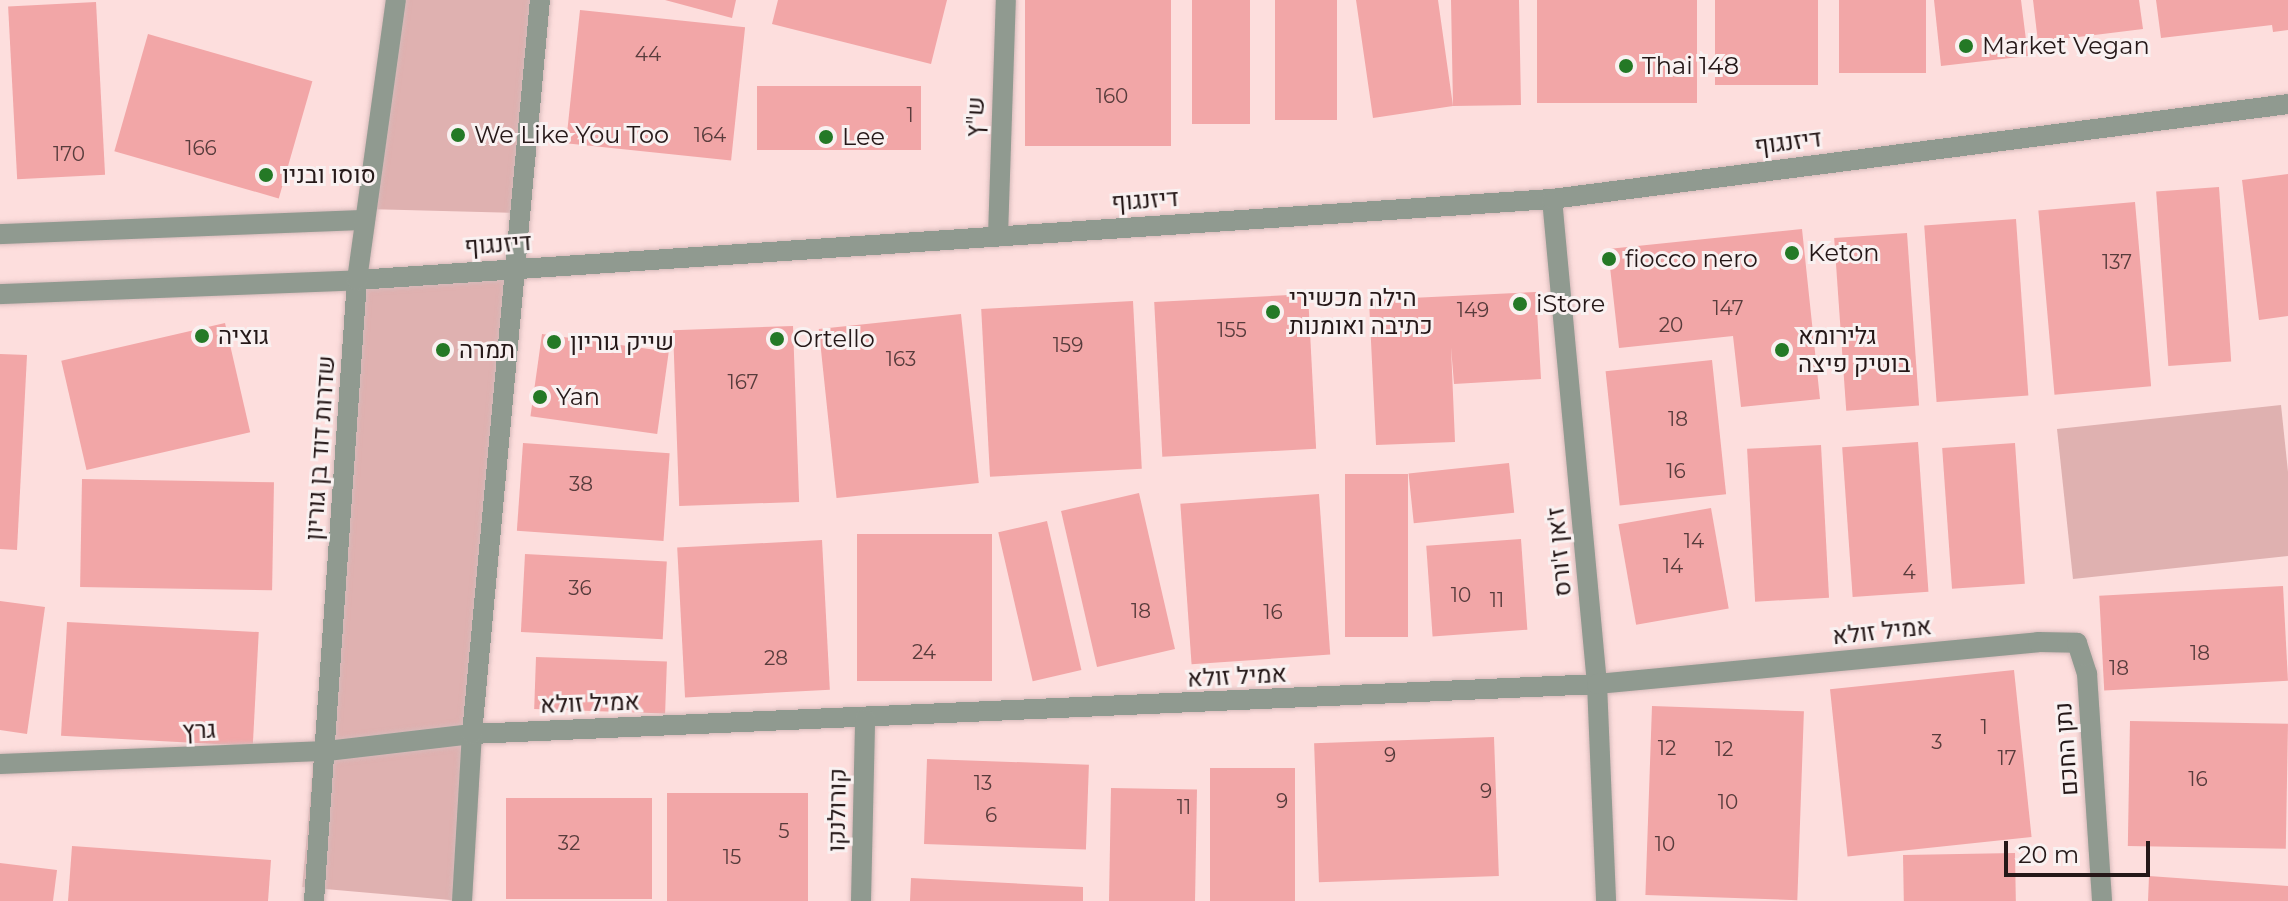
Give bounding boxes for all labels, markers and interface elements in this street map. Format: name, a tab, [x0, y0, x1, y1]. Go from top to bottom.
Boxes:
place label: Market Vegan	[1982, 32, 2150, 60]
marker: Market Vegan	[1957, 37, 1975, 55]
house number: 44	[635, 42, 661, 66]
place label: Thai 148	[1642, 52, 1739, 80]
marker: Thai 148	[1617, 57, 1635, 75]
house number: 160	[1096, 84, 1128, 108]
street label: ש"ץ	[960, 96, 990, 138]
house number: 1	[906, 103, 914, 127]
place label: We Like You Too	[474, 121, 669, 149]
house number: 164	[694, 123, 726, 147]
place label: Lee	[842, 123, 885, 151]
street label: דיזנגוף	[1753, 124, 1823, 160]
marker: We Like You Too	[449, 126, 467, 144]
marker: Lee	[817, 128, 835, 146]
house number: 166	[185, 136, 217, 160]
house number: 170	[53, 142, 85, 166]
place label: סוסו ובניו	[282, 161, 376, 189]
marker: סוסו ובניו	[257, 166, 275, 184]
street label: דיזנגוף	[1110, 183, 1180, 217]
street label: דיזנגוף	[463, 227, 533, 261]
place label: Keton	[1808, 239, 1880, 267]
marker: Keton	[1783, 244, 1801, 262]
place label: fiocco nero	[1625, 245, 1758, 273]
marker: fiocco nero	[1600, 250, 1618, 268]
house number: 137	[2102, 250, 2132, 274]
place label: הילה מכשירי כתיבה ואומנות	[1289, 284, 1433, 340]
place label: iStore	[1536, 290, 1605, 318]
marker: iStore	[1511, 295, 1529, 313]
house number: 147	[1712, 296, 1744, 320]
house number: 149	[1457, 298, 1489, 322]
marker: הילה מכשירי כתיבה ואומנות	[1264, 303, 1282, 321]
house number: 20	[1659, 313, 1683, 337]
house number: 155	[1217, 318, 1247, 342]
place label: גוציה	[218, 322, 269, 350]
place label: גלירומא בוטיק פיצה	[1798, 322, 1910, 378]
place label: Ortello	[793, 325, 875, 353]
marker: גוציה	[193, 327, 211, 345]
place label: שייק גוריון	[570, 328, 674, 356]
marker: Ortello	[768, 330, 786, 348]
marker: שייק גוריון	[545, 333, 563, 351]
house number: 159	[1053, 333, 1083, 357]
place label: תמרה	[459, 336, 515, 364]
marker: תמרה	[434, 341, 452, 359]
marker: גלירומא בוטיק פיצה	[1773, 341, 1791, 359]
house number: 163	[886, 347, 916, 371]
street label: שדרות דוד בן גוריון	[299, 355, 341, 541]
house number: 167	[727, 370, 759, 394]
place label: Yan	[556, 383, 600, 411]
marker: Yan	[531, 388, 549, 406]
house number: 18	[1668, 407, 1688, 431]
house number: 16	[1666, 459, 1686, 483]
house number: 38	[569, 472, 593, 496]
street label: ז'אן ז'ורס	[1541, 506, 1577, 598]
house number: 14	[1684, 529, 1704, 553]
house number: 14	[1663, 554, 1683, 578]
house number: 4	[1902, 560, 1916, 584]
house number: 36	[568, 576, 592, 600]
house number: 10	[1451, 583, 1471, 607]
house number: 11	[1490, 588, 1504, 612]
house number: 18	[1131, 599, 1151, 623]
house number: 16	[1263, 600, 1283, 624]
street label: אמיל זולא	[1831, 611, 1933, 651]
house number: 24	[912, 640, 936, 664]
house number: 18	[2190, 641, 2210, 665]
house number: 28	[764, 646, 788, 670]
house number: 18	[2109, 656, 2129, 680]
street label: אמיל זולא	[1186, 659, 1288, 693]
street label: אמיל זולא	[540, 687, 640, 719]
street label: נתן החכם	[2048, 701, 2084, 797]
street label: גרץ	[182, 715, 216, 745]
house number: 1	[1980, 715, 1988, 739]
house number: 3	[1931, 730, 1943, 754]
house number: 12	[1658, 736, 1676, 760]
house number: 12	[1715, 737, 1733, 761]
house number: 9	[1384, 743, 1396, 767]
house number: 17	[1998, 746, 2016, 770]
house number: 16	[2188, 767, 2208, 791]
street label: קורולנקו	[822, 768, 852, 852]
house number: 13	[974, 771, 992, 795]
house number: 9	[1480, 779, 1492, 803]
house number: 9	[1276, 789, 1288, 813]
house number: 10	[1718, 790, 1738, 814]
house number: 11	[1177, 795, 1191, 819]
house number: 6	[985, 803, 997, 827]
house number: 5	[778, 819, 790, 843]
scale bar	[2008, 825, 2154, 875]
house number: 32	[558, 831, 580, 855]
house number: 10	[1655, 832, 1675, 856]
text: 20 m	[2018, 840, 2079, 869]
house number: 15	[723, 845, 741, 869]

